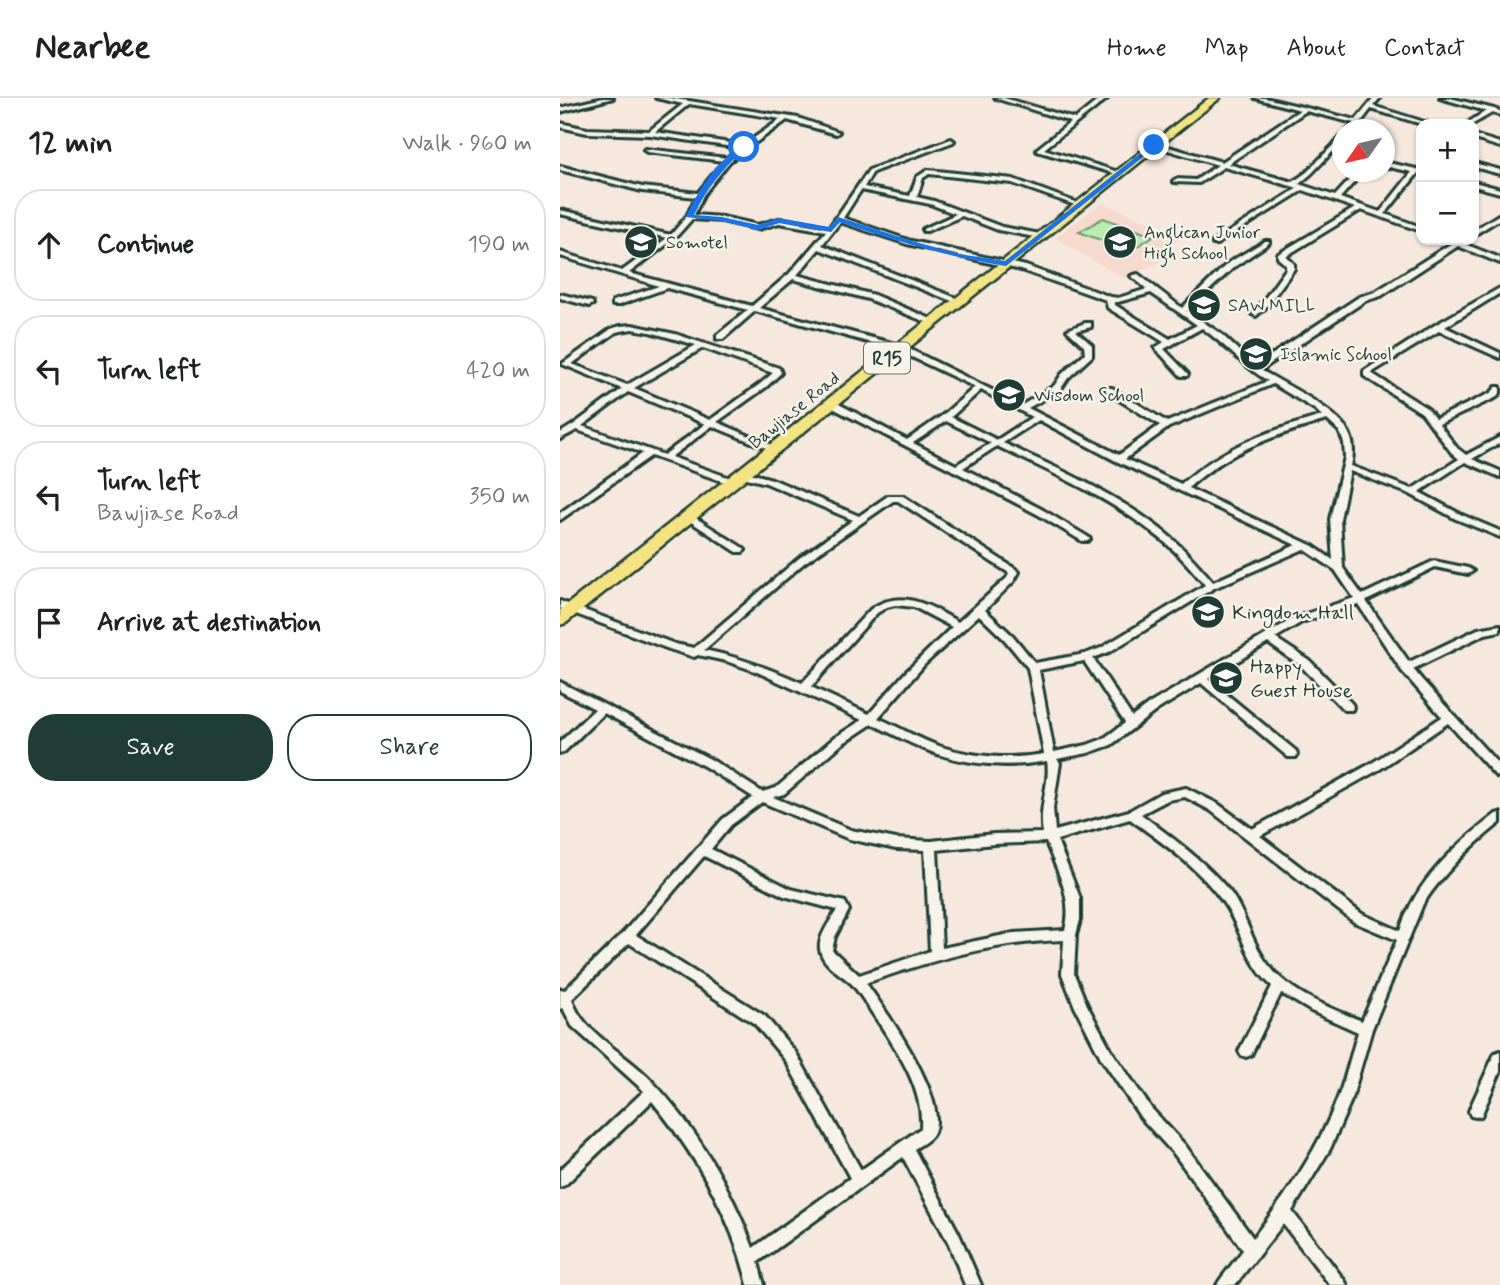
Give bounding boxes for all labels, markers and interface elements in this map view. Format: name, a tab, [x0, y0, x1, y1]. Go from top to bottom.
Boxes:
text: Nearbee	[35, 26, 150, 70]
text: Home	[1107, 33, 1167, 64]
text: Map	[1205, 33, 1249, 64]
text: About	[1287, 33, 1346, 64]
text: Contact	[1384, 33, 1465, 64]
north arrow	[1332, 119, 1395, 182]
map controls	[1416, 119, 1479, 245]
button: +	[1416, 119, 1479, 182]
text: 12 min	[28, 124, 113, 163]
text: Walk · 960 m	[402, 129, 532, 159]
route end	[1138, 129, 1169, 160]
route start	[728, 131, 759, 162]
button: −	[1416, 182, 1479, 245]
place label: Anglican Junior High School	[1144, 221, 1261, 268]
school or university icon: Somotel	[622, 223, 660, 261]
school or university icon: Anglican Junior High School	[1101, 223, 1139, 261]
icon: ahead	[30, 226, 68, 264]
text: Continue	[97, 228, 194, 262]
text: 190 m	[468, 230, 530, 260]
place label: Somotel	[666, 231, 728, 255]
school or university icon: SAW MILL	[1185, 286, 1223, 324]
place label: SAW MILL	[1228, 294, 1315, 318]
school or university icon: Islamic School	[1237, 335, 1275, 373]
road number: R15	[864, 342, 910, 374]
place label: Islamic School	[1280, 343, 1392, 367]
icon: left	[30, 352, 68, 390]
text: Turn left	[97, 354, 201, 388]
text: 420 m	[466, 356, 530, 386]
street label: Bawjiase Road	[744, 367, 845, 455]
school or university icon: Wisdom School	[990, 376, 1028, 414]
place label: Wisdom School	[1034, 384, 1144, 408]
text: Turn left	[97, 465, 201, 499]
icon: left	[30, 478, 68, 516]
text: 350 m	[469, 482, 530, 512]
text: Bawjiase Road	[97, 499, 239, 529]
school or university icon: Kingdom Hall	[1189, 593, 1227, 631]
place label: Kingdom Hall	[1232, 599, 1354, 628]
icon: arrive	[30, 604, 68, 642]
text: Arrive at destination	[97, 606, 321, 640]
place label: Happy Guest House	[1250, 653, 1353, 705]
school or university icon: Happy Guest House	[1207, 659, 1245, 697]
button: Save	[28, 714, 273, 781]
button: Share	[287, 714, 532, 781]

